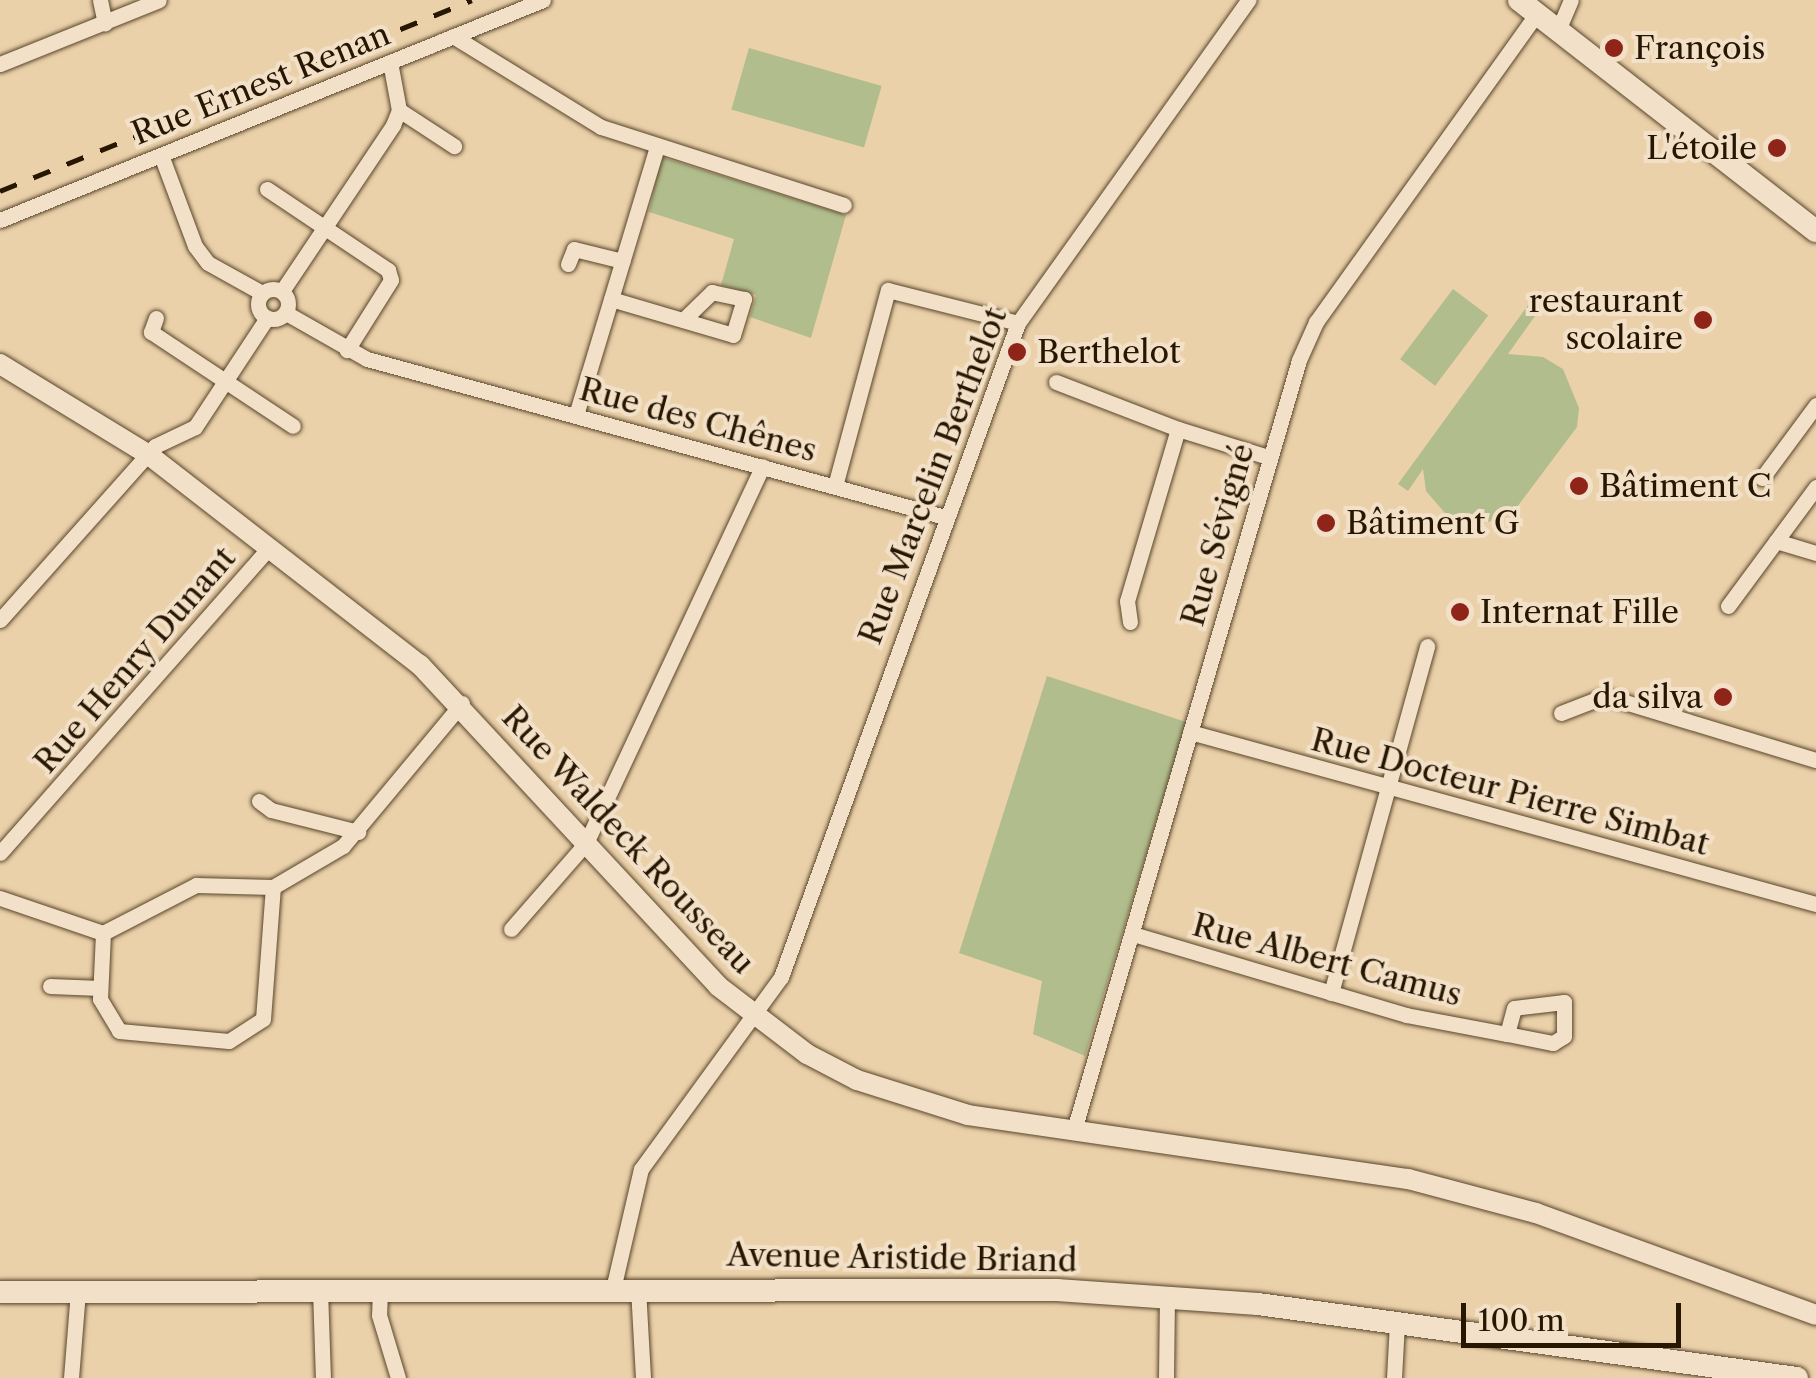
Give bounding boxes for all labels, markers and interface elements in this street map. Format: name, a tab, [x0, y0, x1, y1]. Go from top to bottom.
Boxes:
street label: Rue Ernest Renan	[126, 15, 396, 153]
place label: François	[1634, 29, 1765, 67]
marker: François	[1603, 37, 1625, 59]
place label: L'étoile	[1646, 129, 1757, 167]
marker: L'étoile	[1766, 137, 1788, 159]
place label: restaurant scolaire	[1529, 283, 1683, 358]
street label: Rue Marcelin Berthelot	[851, 302, 1015, 650]
marker: restaurant scolaire	[1692, 309, 1714, 331]
place label: Berthelot	[1037, 333, 1180, 371]
marker: Berthelot	[1006, 341, 1028, 363]
street label: Rue des Chênes	[575, 370, 821, 470]
street label: Rue Sévigné	[1174, 439, 1262, 631]
place label: Bâtiment C	[1599, 467, 1772, 505]
marker: Bâtiment C	[1568, 475, 1590, 497]
place label: Bâtiment G	[1346, 504, 1520, 542]
marker: Bâtiment G	[1315, 512, 1337, 534]
street label: Rue Henry Dunant	[26, 539, 244, 781]
place label: Internat Fille	[1480, 593, 1679, 631]
marker: Internat Fille	[1449, 601, 1471, 623]
place label: da silva	[1592, 678, 1703, 716]
marker: da silva	[1712, 686, 1734, 708]
street label: Rue Waldeck Rousseau	[493, 697, 763, 983]
street label: Rue Docteur Pierre Simbat	[1307, 720, 1713, 864]
street label: Rue Albert Camus	[1188, 905, 1466, 1015]
street label: Avenue Aristide Briand	[726, 1236, 1078, 1280]
scale bar	[1466, 1283, 1686, 1345]
text: 100 m	[1478, 1302, 1565, 1339]

